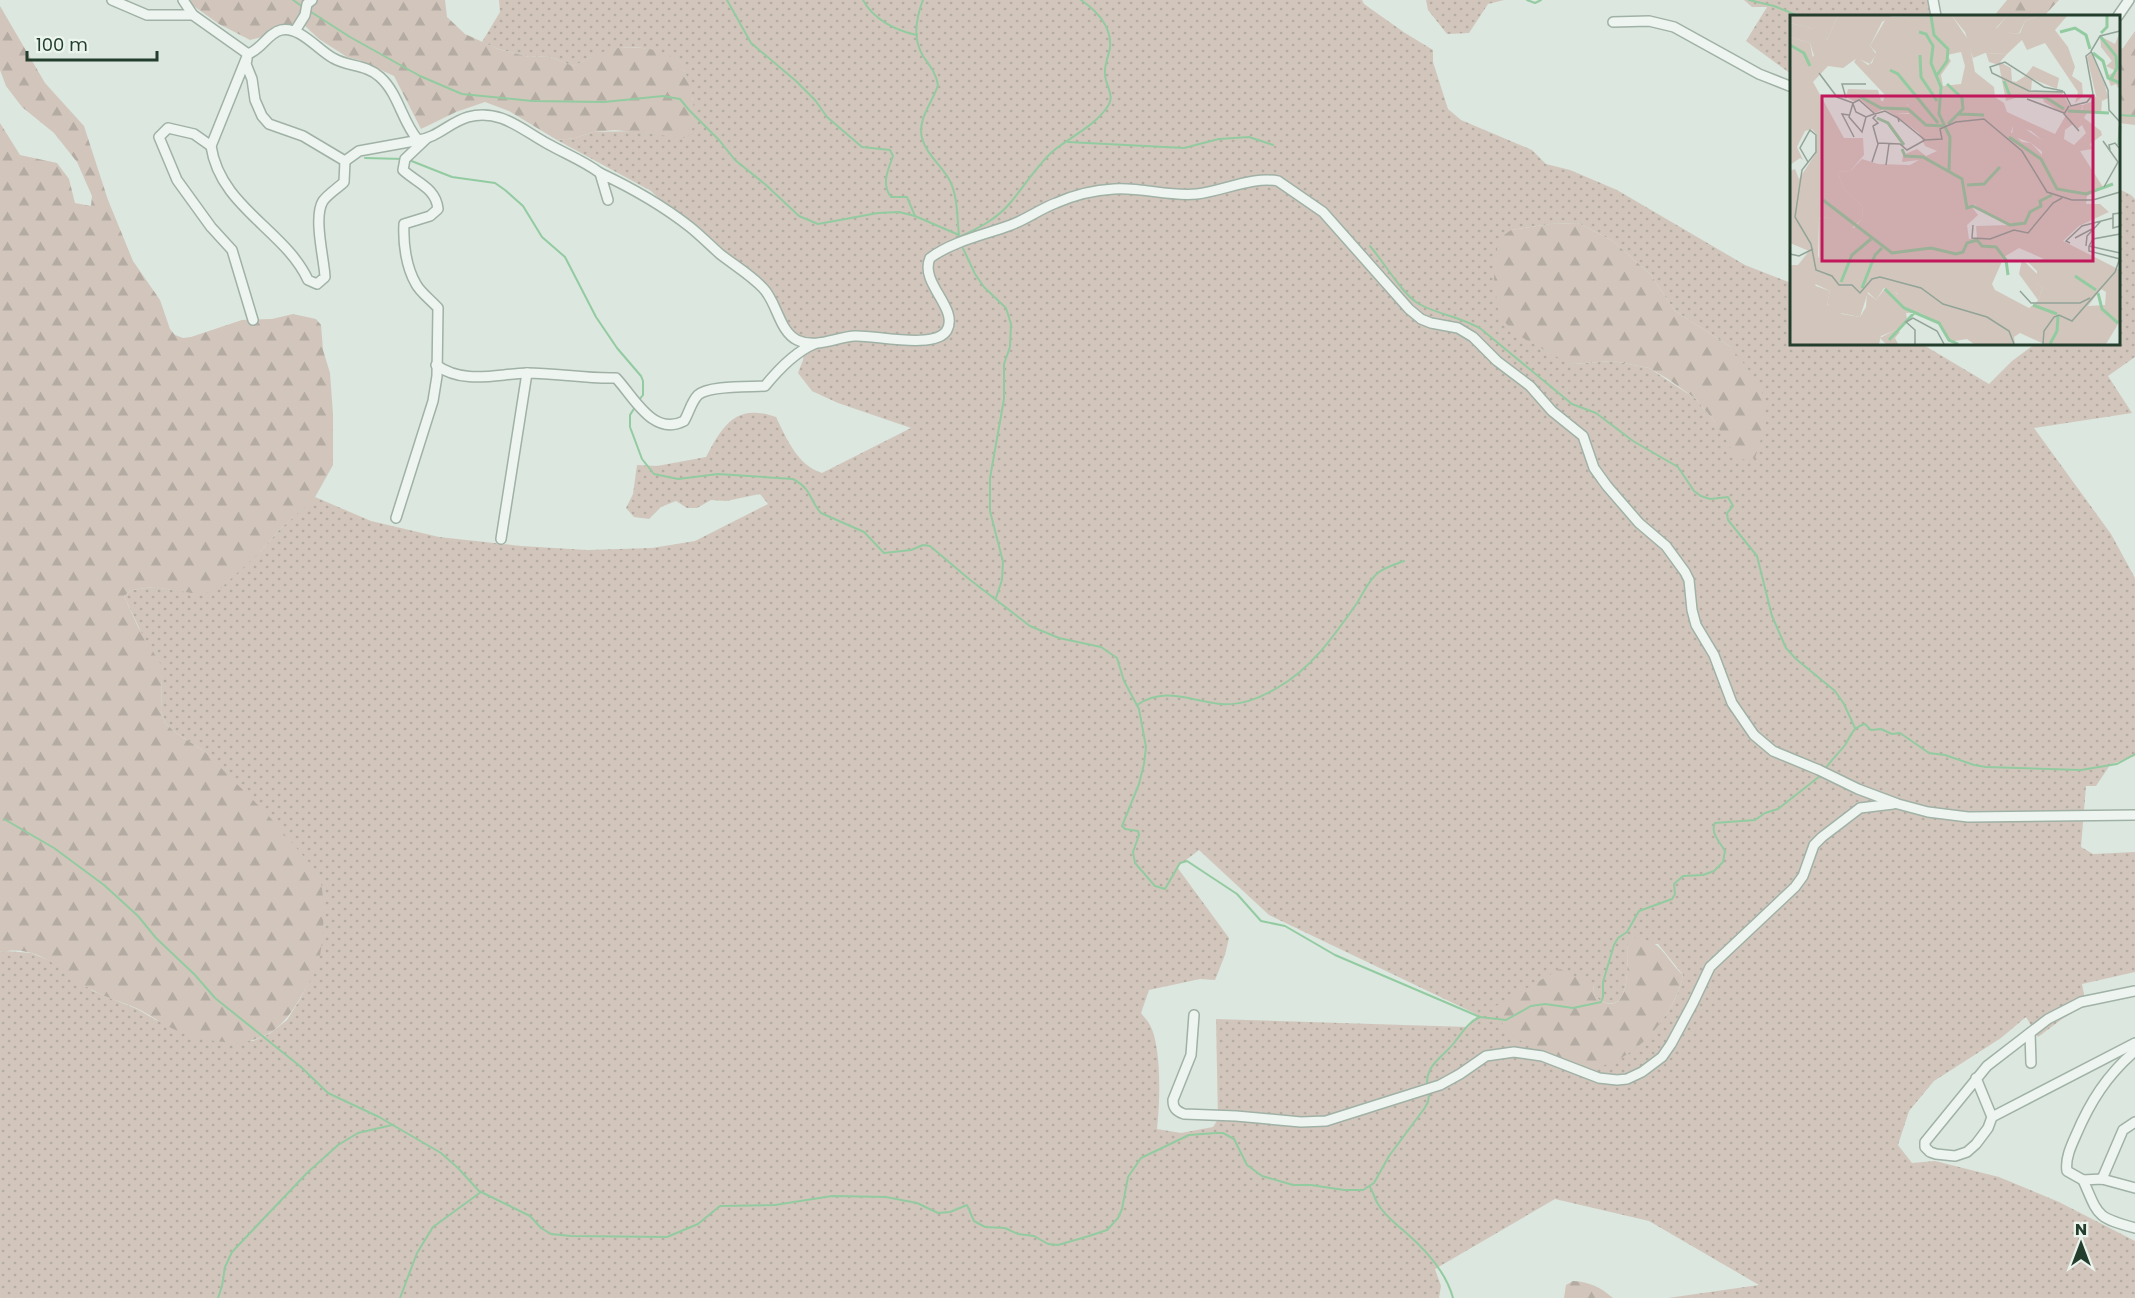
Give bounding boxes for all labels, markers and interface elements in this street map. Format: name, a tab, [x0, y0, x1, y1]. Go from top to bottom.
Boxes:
inset map	[1790, 15, 2120, 345]
scale bar	[27, 24, 158, 62]
text: 100 m	[36, 32, 88, 57]
north arrow	[2051, 1214, 2111, 1274]
text: N	[2075, 1218, 2087, 1241]

